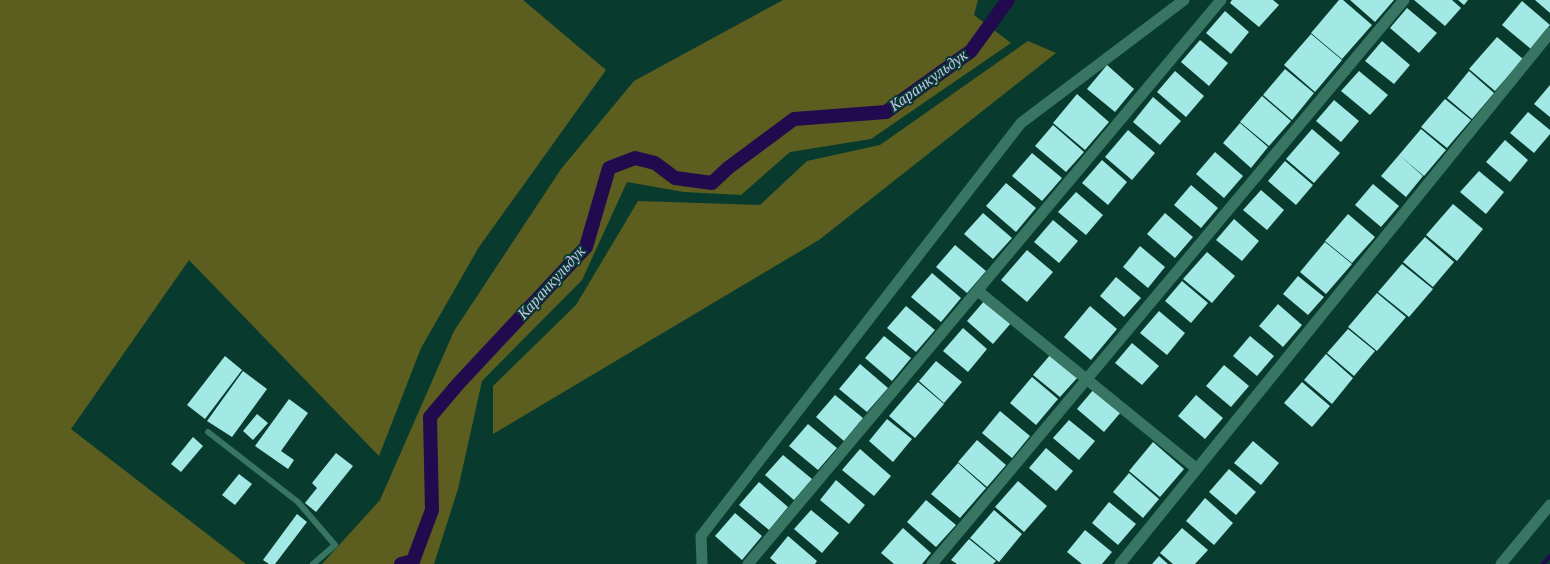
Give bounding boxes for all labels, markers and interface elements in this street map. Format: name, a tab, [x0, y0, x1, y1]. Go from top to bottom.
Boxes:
water label: Каранкульдук	[886, 47, 972, 115]
water label: Каранкульдук	[514, 243, 590, 323]

